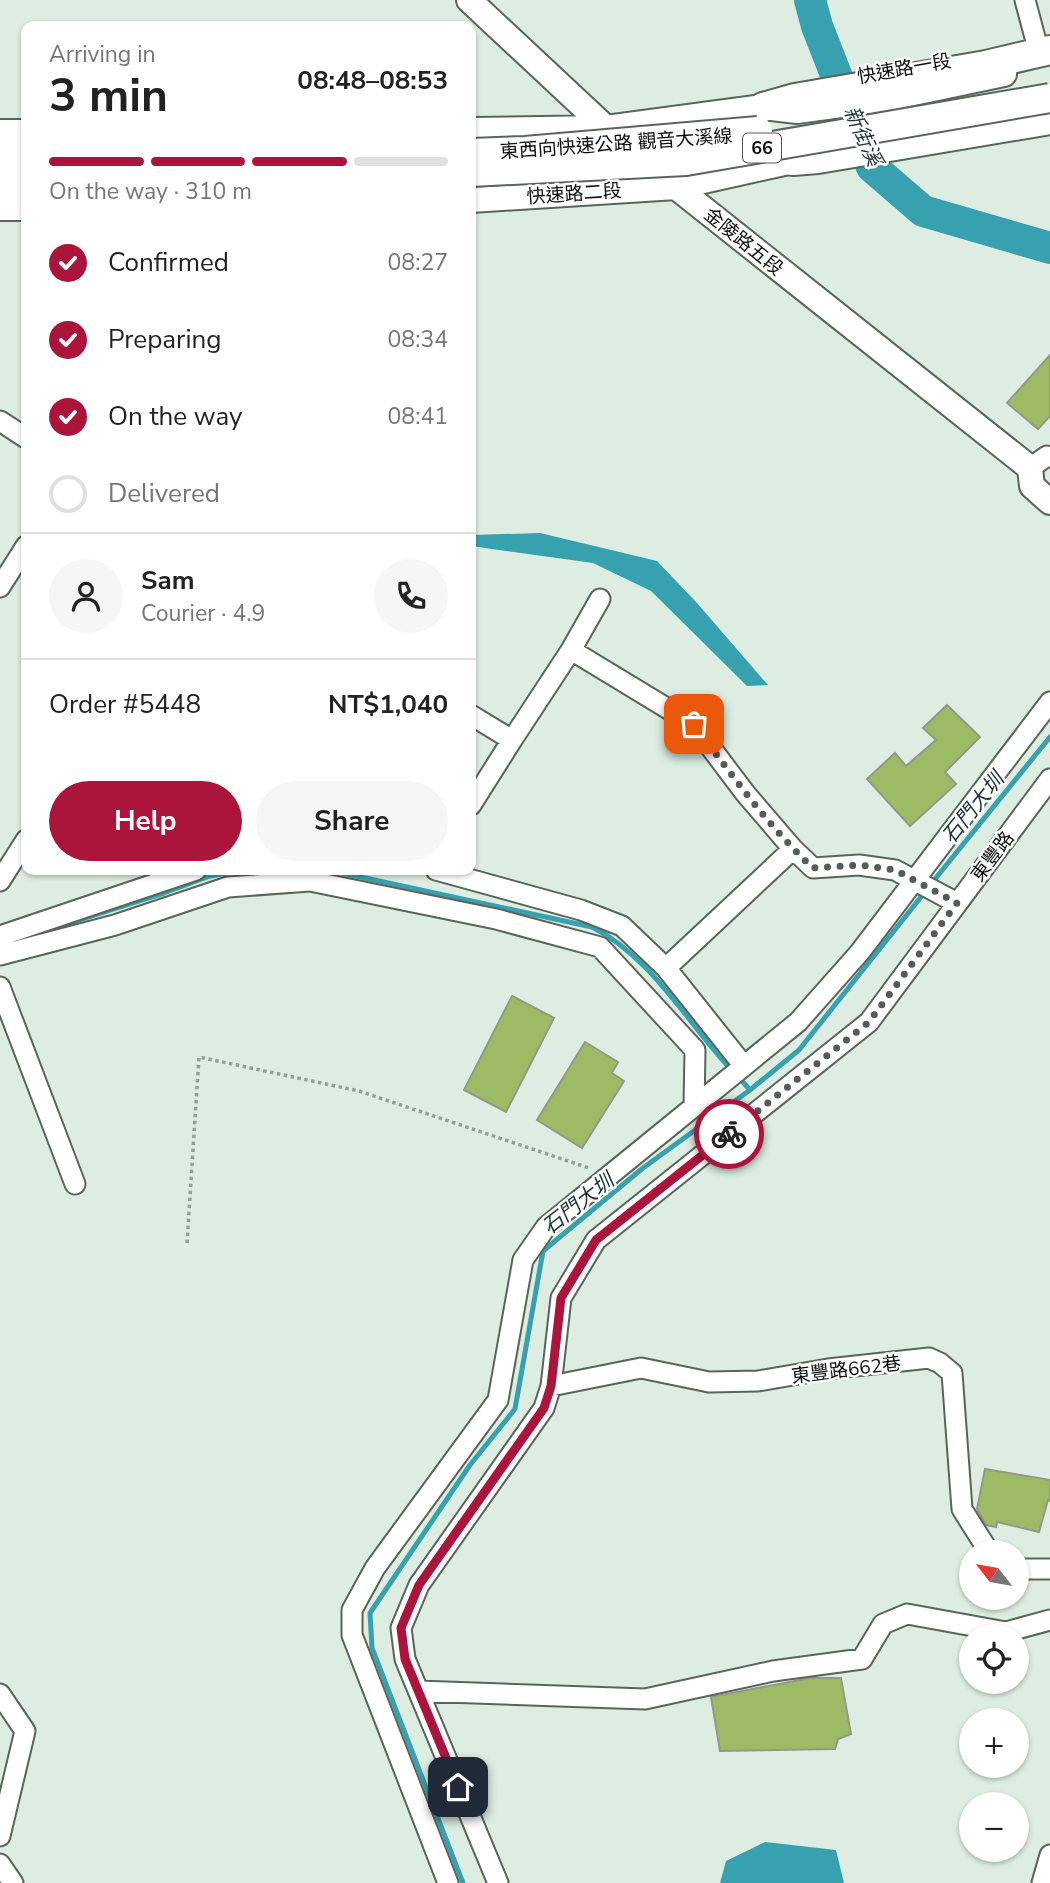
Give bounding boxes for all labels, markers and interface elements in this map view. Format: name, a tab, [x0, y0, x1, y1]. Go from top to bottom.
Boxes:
text: Arriving in	[49, 39, 156, 70]
street label: 快速路一段	[855, 48, 953, 90]
text: 08:48–08:53	[297, 63, 448, 98]
text: 3 min	[49, 64, 168, 127]
water label: 新街溪	[837, 102, 890, 173]
street label: 東西向快速公路 觀音大溪線	[499, 123, 733, 165]
road number: 66	[743, 134, 781, 162]
text: On the way · 310 m	[49, 176, 252, 207]
street label: 快速路二段	[526, 178, 622, 210]
street label: 金陵路五段	[698, 202, 788, 282]
icon: check	[49, 244, 87, 282]
text: Confirmed	[108, 245, 229, 280]
text: 08:27	[388, 247, 448, 278]
icon: check	[49, 321, 87, 359]
text: Preparing	[108, 322, 221, 357]
text: 08:34	[388, 324, 448, 355]
icon: check	[49, 398, 87, 436]
text: On the way	[108, 399, 242, 434]
text: 08:41	[388, 401, 448, 432]
text: Delivered	[108, 476, 220, 511]
button: person	[49, 559, 123, 633]
button: phone	[374, 559, 448, 633]
text: Sam	[141, 563, 194, 598]
text: Courier · 4.9	[141, 598, 265, 629]
text: Order #5448	[49, 687, 201, 722]
text: NT$1,040	[328, 687, 448, 722]
pin	[664, 694, 724, 754]
icon: bag	[675, 705, 713, 743]
water label: 石門大圳	[936, 764, 1012, 849]
button: Help	[49, 781, 242, 861]
button: Share	[256, 781, 448, 861]
street label: 東豐路	[965, 826, 1020, 887]
courier	[694, 1099, 764, 1169]
icon: bike	[710, 1115, 748, 1153]
water label: 石門大圳	[536, 1165, 622, 1241]
street label: 東豐路662巷	[790, 1350, 902, 1390]
north arrow	[959, 1540, 1029, 1610]
map controls	[959, 1540, 1029, 1862]
button: locate	[959, 1624, 1029, 1694]
button: +	[959, 1708, 1029, 1778]
pin	[428, 1757, 488, 1817]
icon: home	[439, 1768, 477, 1806]
button: −	[959, 1792, 1029, 1862]

